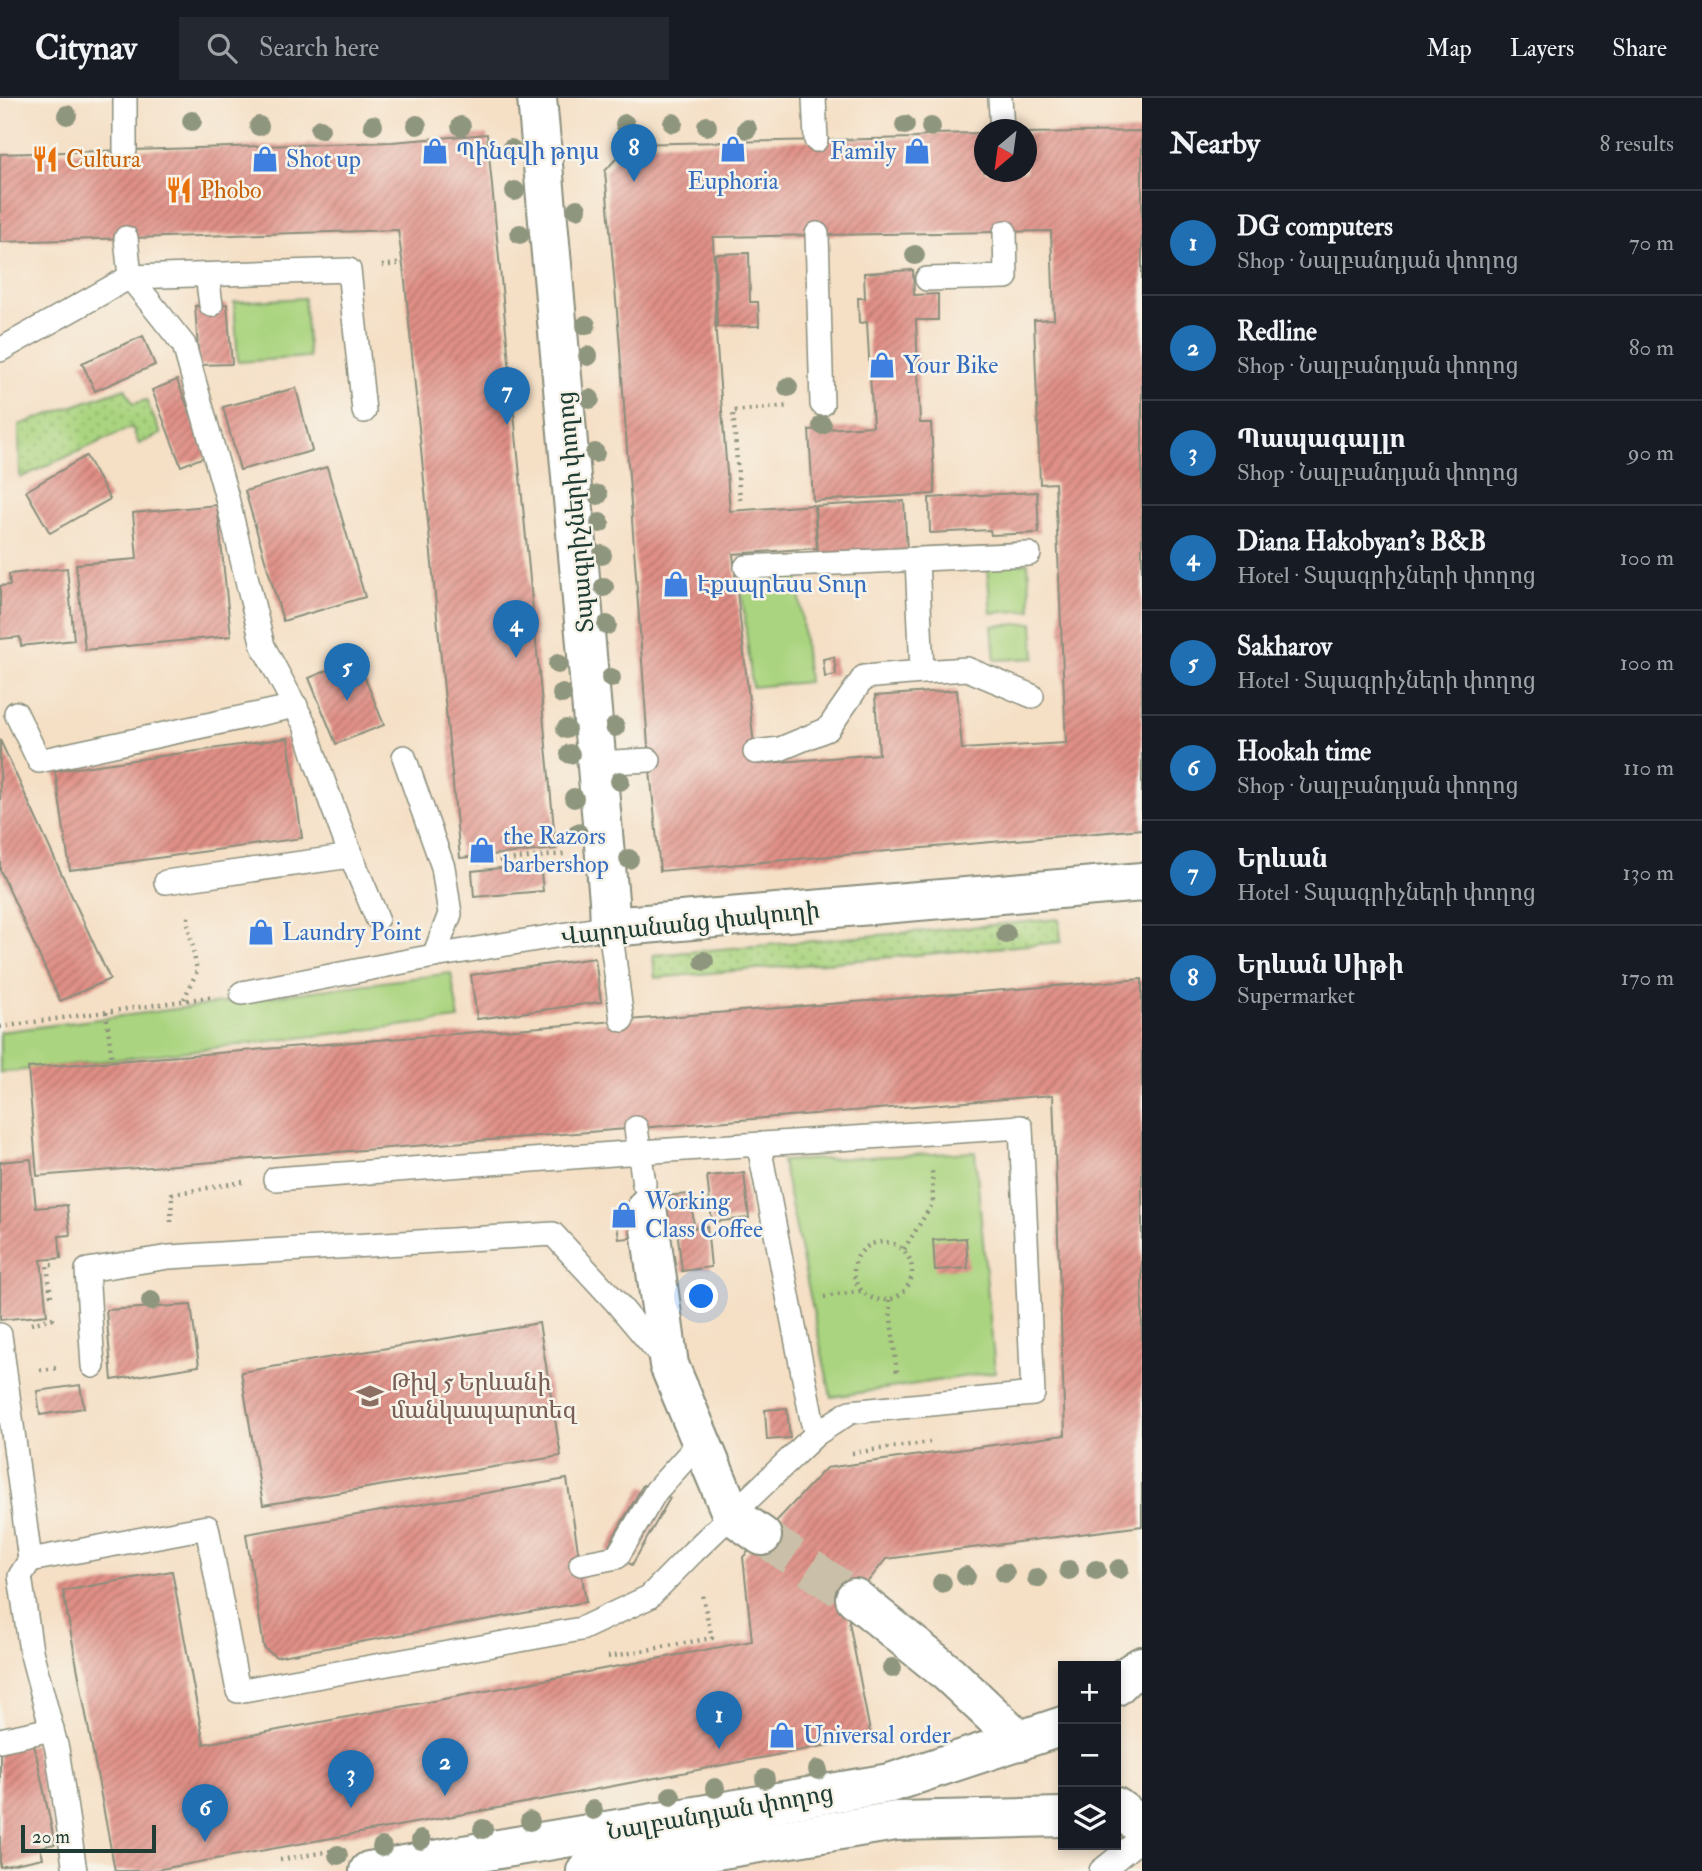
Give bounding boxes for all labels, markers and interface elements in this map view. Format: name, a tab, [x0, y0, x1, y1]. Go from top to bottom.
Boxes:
search box	[179, 17, 669, 80]
text: Citynav	[35, 28, 137, 69]
icon: search	[203, 29, 241, 67]
text: Search here	[259, 32, 379, 64]
text: Map	[1427, 33, 1472, 64]
text: Layers	[1510, 33, 1574, 64]
text: Share	[1612, 33, 1667, 64]
north arrow	[974, 119, 1037, 182]
pin: 8	[611, 124, 657, 182]
text: Nearby	[1170, 125, 1260, 162]
text: 8 results	[1599, 129, 1674, 158]
shop icon: Euphoria	[718, 134, 748, 164]
shop icon: Պինգվի թոյս	[420, 136, 450, 166]
place label: Պինգվի թոյս	[456, 136, 599, 167]
place label: Family	[830, 136, 896, 167]
shop icon: Family	[902, 136, 932, 166]
restaurant icon: Cultura	[30, 144, 60, 174]
place label: Cultura	[66, 144, 142, 175]
shop icon: Shot up	[250, 144, 280, 174]
place label: Shot up	[286, 144, 361, 175]
place label: Euphoria	[687, 166, 780, 197]
restaurant icon: Phobo	[164, 175, 194, 205]
place label: Phobo	[200, 175, 262, 206]
text: DG computers	[1237, 211, 1393, 243]
text: 1	[1189, 228, 1197, 257]
text: 70 m	[1629, 228, 1674, 257]
text: Shop · Նալբանդյան փողոց	[1237, 246, 1518, 275]
text: Redline	[1237, 316, 1317, 348]
text: 2	[1187, 333, 1199, 362]
text: 80 m	[1629, 333, 1674, 362]
shop icon: Your Bike	[867, 350, 897, 380]
place label: Your Bike	[903, 350, 998, 381]
text: Shop · Նալբանդյան փողոց	[1237, 351, 1518, 380]
pin: 7	[484, 367, 530, 425]
street label: Տպագրիչների փողոց	[550, 390, 601, 634]
text: Պապագալլո	[1237, 423, 1405, 455]
text: 3	[1189, 438, 1197, 467]
text: 90 m	[1628, 438, 1674, 467]
text: Shop · Նալբանդյան փողոց	[1237, 458, 1518, 487]
text: Diana Hakobyan’s B&B	[1237, 526, 1486, 558]
text: 4	[1187, 543, 1199, 572]
text: 100 m	[1620, 543, 1674, 572]
text: Hotel · Տպագրիչների փողոց	[1237, 561, 1536, 590]
shop icon: Էքսպրեսս Տուր	[661, 569, 691, 599]
place label: Էքսպրեսս Տուր	[697, 569, 867, 600]
pin: 4	[493, 600, 539, 658]
text: Sakharov	[1237, 631, 1332, 663]
pin: 5	[324, 643, 370, 701]
text: 5	[1188, 648, 1198, 677]
text: 100 m	[1620, 648, 1674, 677]
text: Hotel · Տպագրիչների փողոց	[1237, 666, 1536, 695]
text: Hookah time	[1237, 736, 1371, 768]
text: 6	[1187, 753, 1199, 782]
text: 110 m	[1623, 753, 1674, 782]
text: Shop · Նալբանդյան փողոց	[1237, 771, 1518, 800]
place label: the Razors barbershop	[503, 821, 609, 880]
shop icon: the Razors barbershop	[467, 835, 497, 865]
text: Երևան	[1237, 843, 1328, 875]
text: 7	[1188, 858, 1198, 887]
text: 130 m	[1622, 858, 1674, 887]
text: Hotel · Տպագրիչների փողոց	[1237, 878, 1536, 907]
street label: Վարդանանց փակուղի	[559, 894, 821, 953]
shop icon: Laundry Point	[246, 917, 276, 947]
place label: Laundry Point	[282, 917, 422, 948]
text: Երևան Սիթի	[1237, 949, 1404, 981]
text: 8	[1188, 963, 1198, 992]
text: 170 m	[1621, 963, 1674, 992]
text: Supermarket	[1237, 981, 1355, 1010]
place label: Working Class Coffee	[644, 1186, 763, 1245]
shop icon: Working Class Coffee	[609, 1200, 639, 1230]
your location	[684, 1279, 718, 1313]
place label: Թիվ 5 Երևանի մանկապարտեզ	[391, 1367, 577, 1426]
school or university icon: Թիվ 5 Երևանի մանկապարտեզ	[355, 1381, 385, 1411]
map controls	[1058, 1661, 1121, 1850]
button: +	[1058, 1661, 1121, 1724]
pin: 1	[696, 1691, 742, 1749]
shop icon: Universal order	[767, 1720, 797, 1750]
place label: Universal order	[803, 1720, 951, 1751]
button: −	[1058, 1724, 1121, 1787]
pin: 2	[422, 1738, 468, 1796]
pin: 3	[328, 1750, 374, 1808]
street label: Նալբանդյան փողոց	[605, 1777, 836, 1848]
pin: 6	[182, 1784, 228, 1842]
button: layers	[1058, 1787, 1121, 1850]
scale bar	[21, 1822, 156, 1854]
text: 20 m	[32, 1825, 70, 1849]

